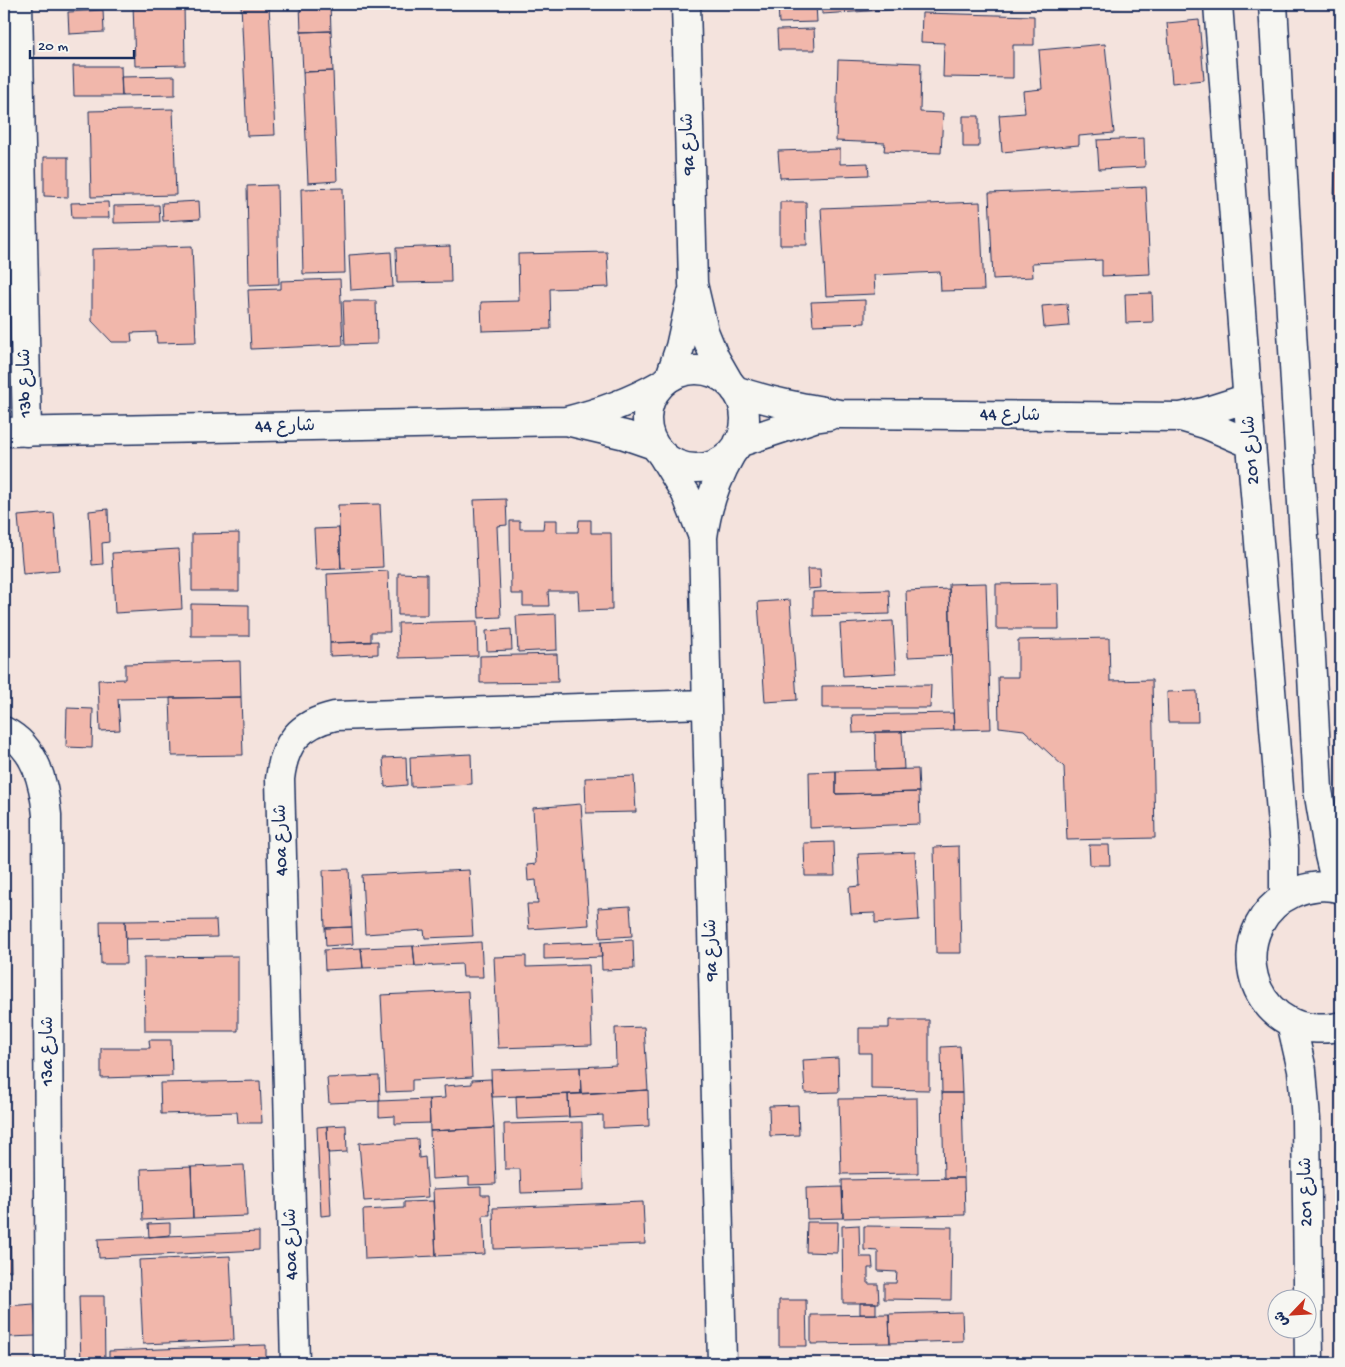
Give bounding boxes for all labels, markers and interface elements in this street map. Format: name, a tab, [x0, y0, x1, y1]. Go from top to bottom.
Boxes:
scale bar	[30, 28, 134, 60]
text: 20 m	[38, 38, 68, 56]
street label: 9a شارع	[677, 113, 701, 176]
street label: 13b شارع	[15, 348, 37, 419]
street label: شارع 44	[980, 405, 1040, 427]
street label: شارع 201	[1239, 415, 1265, 485]
street label: شارع 44	[255, 416, 315, 438]
street label: 40a شارع	[271, 804, 293, 876]
street label: 9a شارع	[701, 919, 723, 982]
street label: 13a شارع	[38, 1016, 59, 1087]
street label: شارع 201	[1296, 1157, 1318, 1227]
street label: 40a شارع	[281, 1208, 303, 1280]
north arrow	[1268, 1290, 1318, 1340]
text: ش	[1272, 1308, 1293, 1329]

